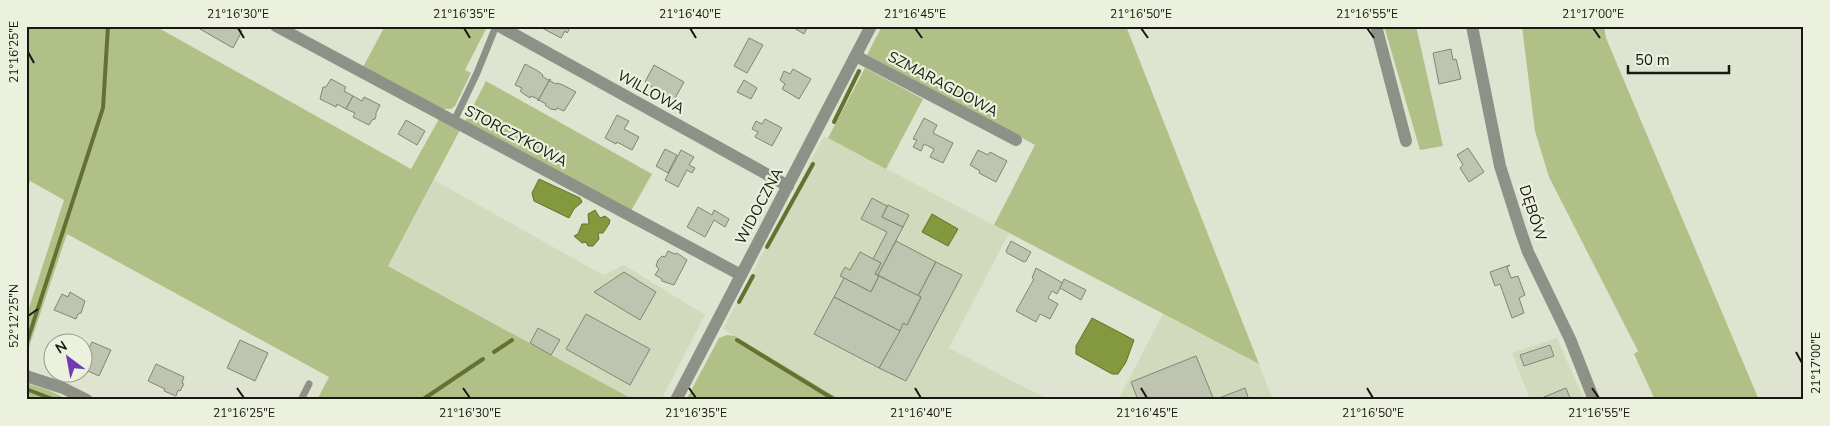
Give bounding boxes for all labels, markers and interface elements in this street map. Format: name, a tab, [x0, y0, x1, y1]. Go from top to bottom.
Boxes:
text: 21°16'30"E	[207, 6, 269, 22]
text: 21°16'35"E	[433, 6, 495, 22]
text: 21°16'40"E	[659, 6, 721, 22]
text: 21°16'45"E	[884, 6, 946, 22]
text: 21°16'50"E	[1110, 6, 1172, 22]
text: 21°16'55"E	[1336, 6, 1398, 22]
text: 21°17'00"E	[1562, 6, 1624, 22]
text: 21°16'25"E	[6, 21, 22, 83]
scale bar	[1628, 42, 1729, 74]
street label: SZMARAGDOWA	[884, 46, 1002, 122]
text: 50 m	[1635, 50, 1670, 70]
street label: WILLOWA	[614, 65, 688, 119]
street label: STORCZYKOWA	[461, 100, 571, 172]
street label: WIDOCZNA	[730, 164, 788, 248]
street label: DĘBÓW	[1515, 182, 1553, 244]
text: 52°12'25"N	[6, 284, 22, 348]
text: 21°17'00"E	[1808, 332, 1824, 394]
north arrow	[42, 334, 92, 384]
text: N	[52, 337, 71, 358]
text: 21°16'25"E	[213, 405, 275, 421]
text: 21°16'30"E	[439, 405, 501, 421]
text: 21°16'35"E	[665, 405, 727, 421]
text: 21°16'40"E	[890, 405, 952, 421]
text: 21°16'45"E	[1116, 405, 1178, 421]
text: 21°16'50"E	[1342, 405, 1404, 421]
text: 21°16'55"E	[1568, 405, 1630, 421]

